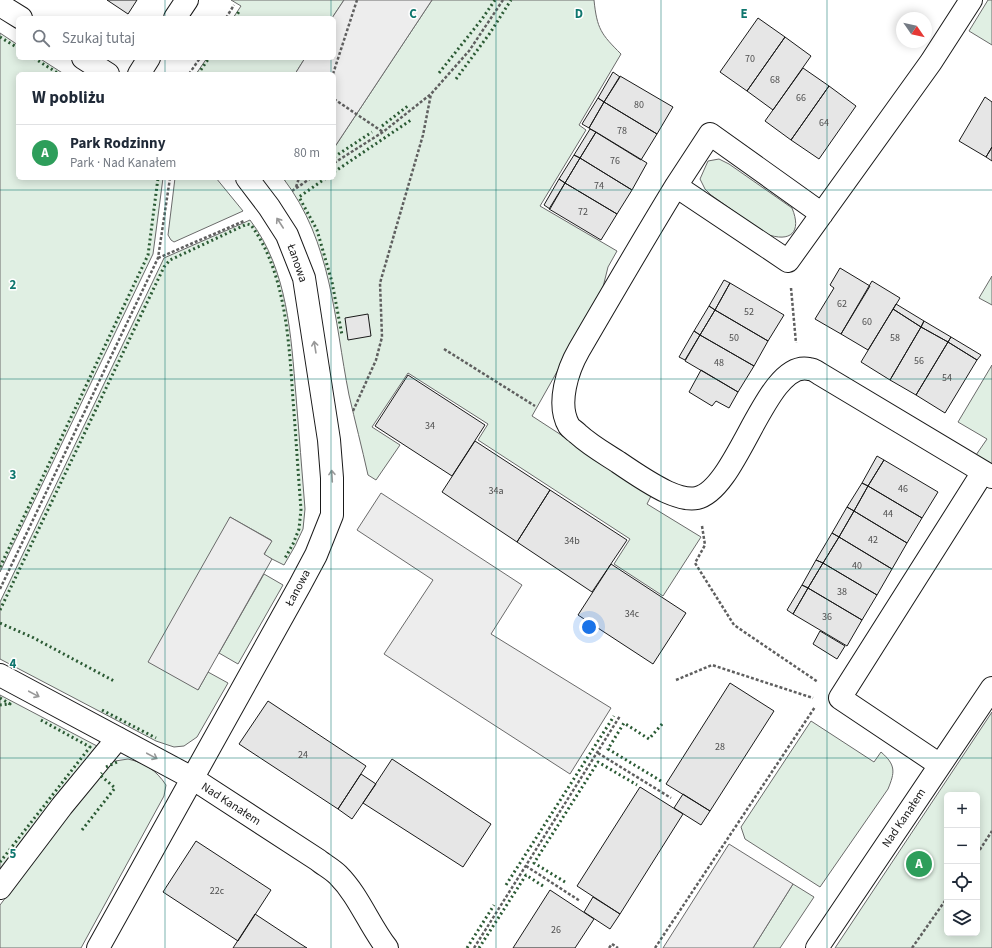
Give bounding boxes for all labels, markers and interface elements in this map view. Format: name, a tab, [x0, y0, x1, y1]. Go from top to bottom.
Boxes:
text: C	[409, 5, 417, 23]
text: D	[575, 5, 583, 23]
text: E	[740, 5, 748, 23]
north arrow	[896, 12, 932, 48]
search box	[16, 16, 336, 60]
icon: search	[30, 27, 52, 49]
text: Szukaj tutaj	[62, 28, 135, 49]
house number: 70	[745, 52, 755, 66]
house number: 68	[770, 73, 780, 87]
text: W pobliżu	[32, 86, 105, 110]
house number: 66	[796, 91, 806, 105]
house number: 80	[634, 98, 644, 112]
house number: 64	[819, 116, 829, 130]
house number: 78	[617, 124, 627, 138]
text: Park Rodzinny	[70, 133, 166, 154]
text: A	[41, 144, 49, 162]
text: 80 m	[294, 144, 320, 162]
text: Park · Nad Kanałem	[70, 154, 176, 172]
house number: 76	[610, 154, 620, 168]
house number: 74	[594, 179, 604, 193]
house number: 72	[578, 205, 588, 219]
one-way arrow	[275, 217, 283, 229]
street label: Łanowa	[282, 241, 311, 285]
text: 2	[10, 276, 17, 294]
house number: 62	[837, 297, 847, 311]
house number: 52	[744, 305, 754, 319]
house number: 60	[862, 315, 872, 329]
house number: 50	[729, 331, 739, 345]
house number: 58	[890, 331, 900, 345]
one-way arrow	[311, 341, 319, 354]
house number: 56	[914, 354, 924, 368]
house number: 48	[714, 356, 724, 370]
house number: 54	[942, 371, 952, 385]
house number: 34	[425, 419, 435, 433]
text: 3	[10, 466, 17, 484]
one-way arrow	[328, 470, 335, 483]
house number: 46	[898, 482, 908, 496]
house number: 34a	[489, 484, 503, 498]
house number: 44	[883, 507, 893, 521]
house number: 42	[868, 533, 878, 547]
house number: 34b	[564, 534, 580, 548]
house number: 40	[852, 559, 862, 573]
street label: Łanowa	[281, 567, 315, 610]
house number: 38	[837, 585, 847, 599]
house number: 34c	[625, 607, 640, 621]
house number: 36	[822, 610, 832, 624]
your location	[579, 617, 599, 637]
text: 4	[10, 655, 17, 673]
one-way arrow	[28, 690, 40, 698]
house number: 28	[715, 740, 725, 754]
house number: 24	[298, 748, 308, 762]
one-way arrow	[146, 753, 158, 761]
street label: Nad Kanałem	[198, 778, 264, 830]
street label: Nad Kanałem	[878, 785, 930, 851]
map controls	[944, 792, 980, 936]
button: +	[944, 792, 980, 828]
button: −	[944, 828, 980, 864]
text: 5	[10, 845, 17, 863]
pin: A	[906, 849, 932, 879]
button: locate	[944, 864, 980, 900]
house number: 22c	[210, 884, 225, 898]
button: layers	[944, 900, 980, 936]
house number: 26	[551, 923, 561, 937]

